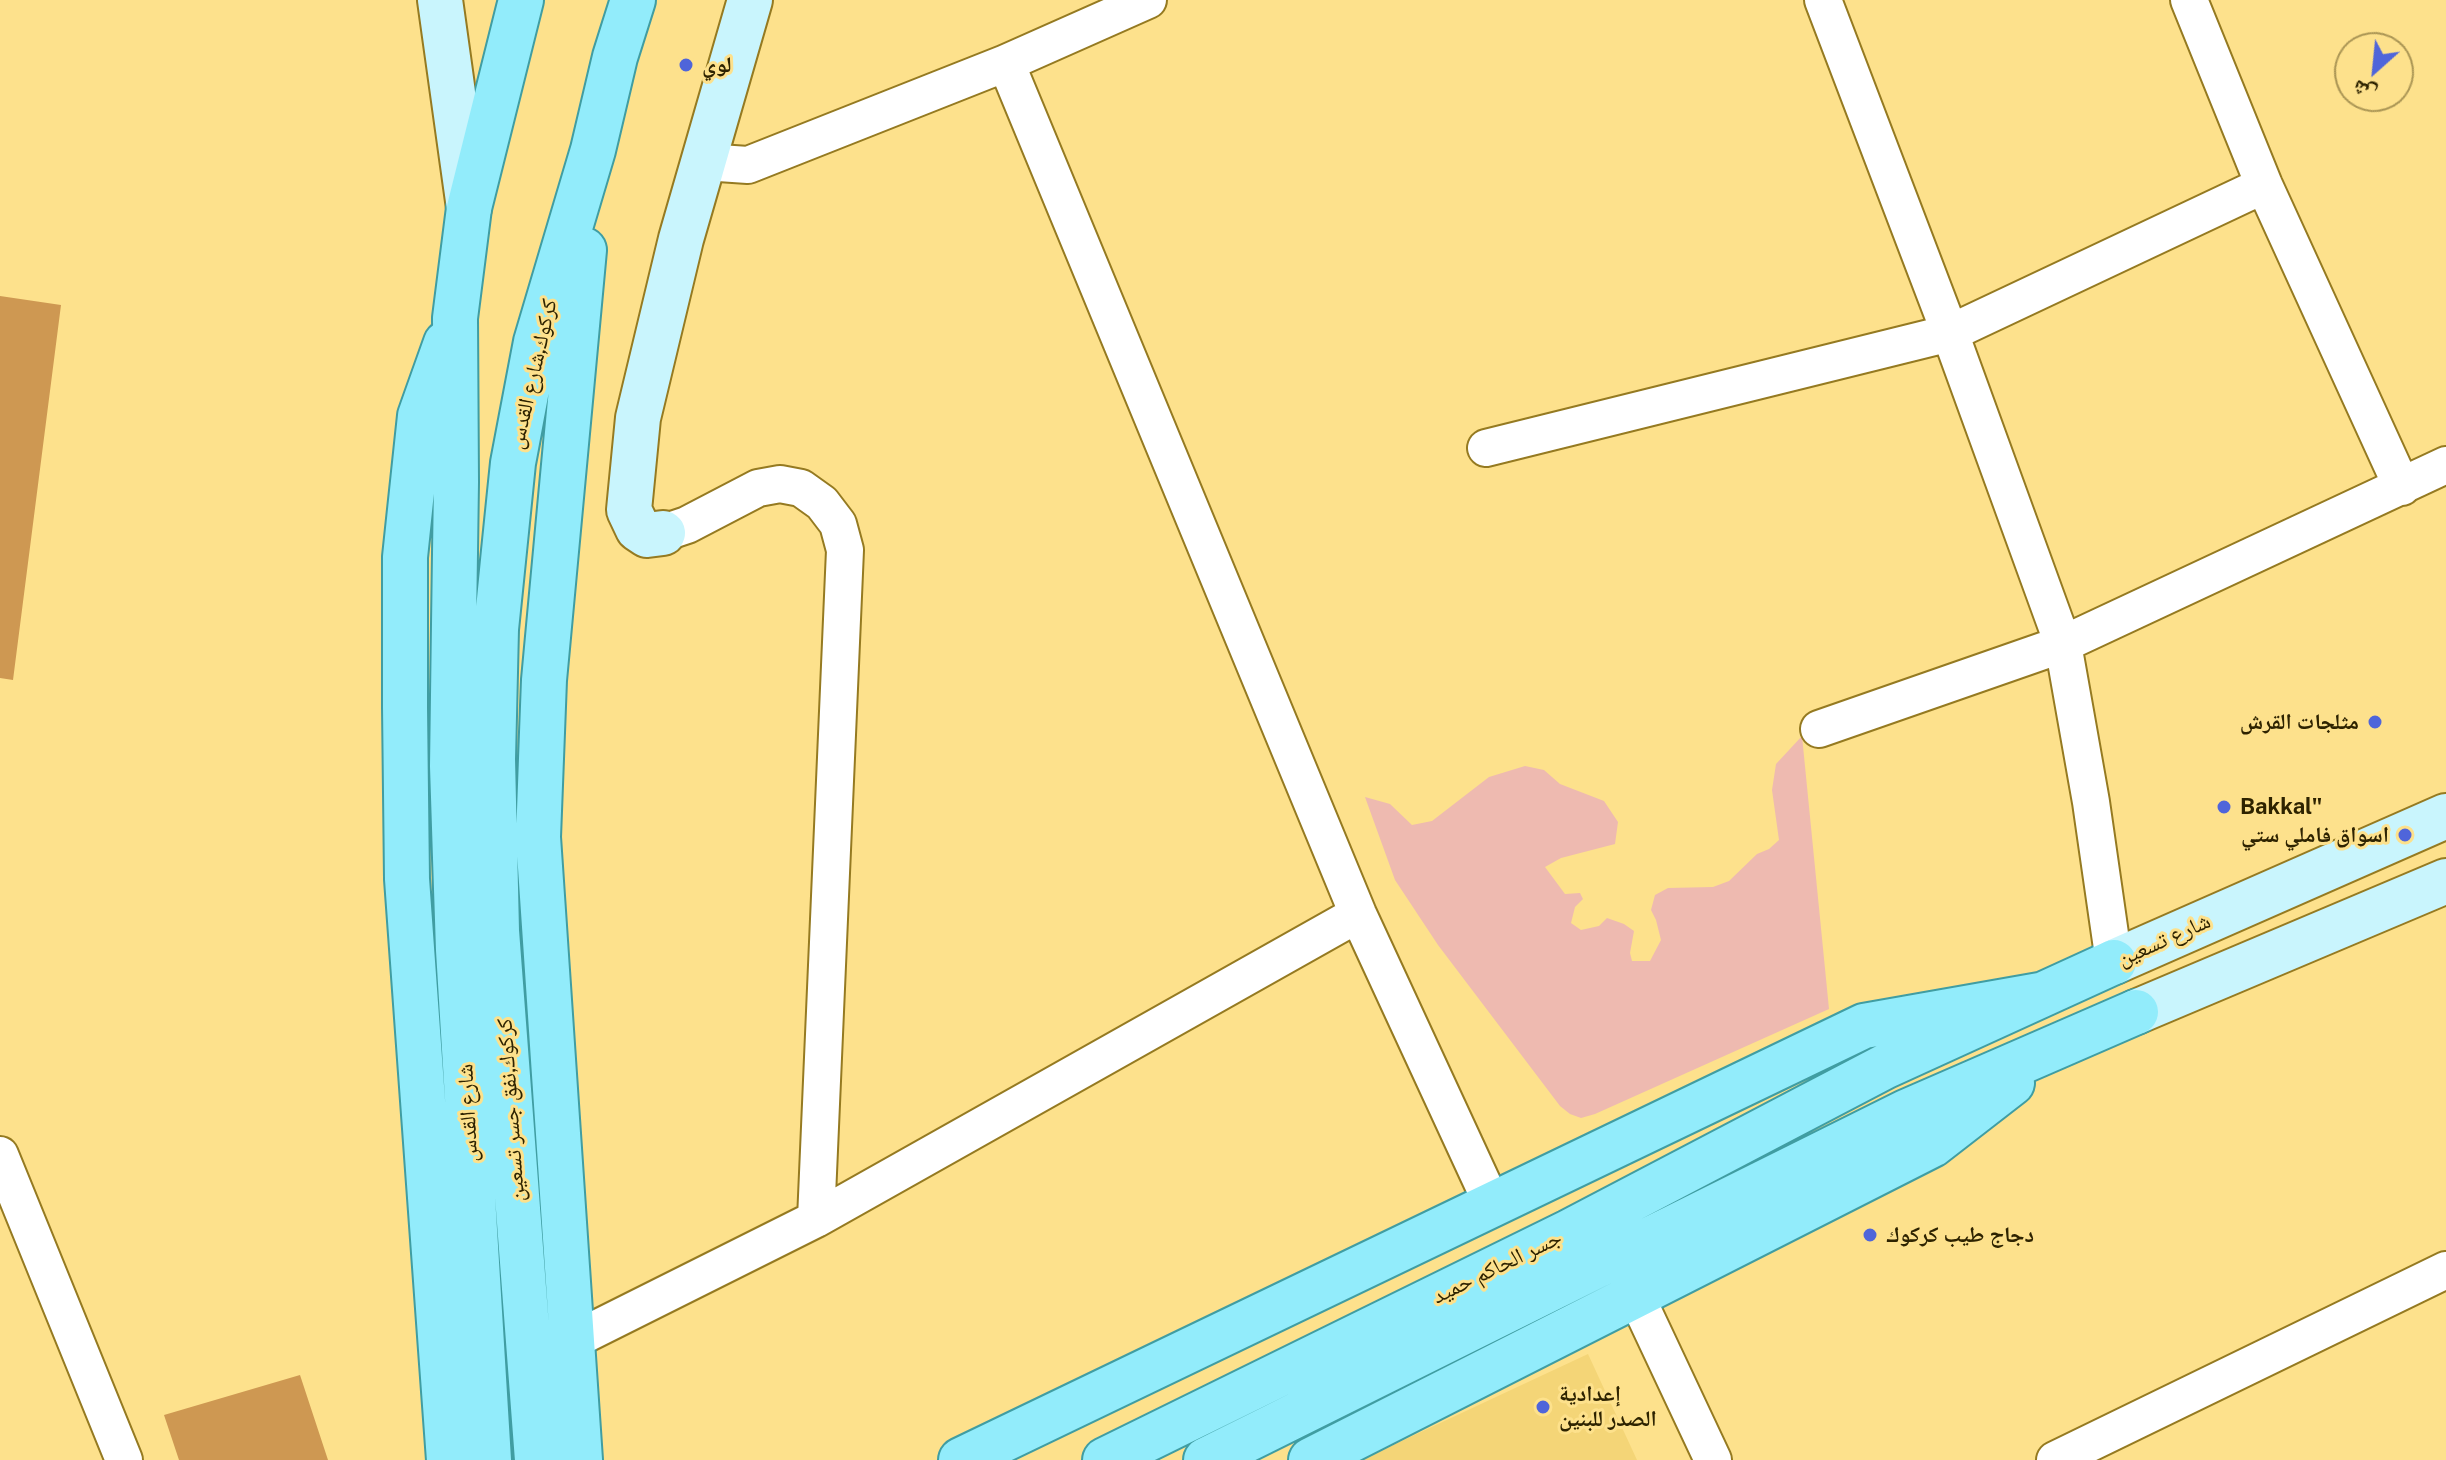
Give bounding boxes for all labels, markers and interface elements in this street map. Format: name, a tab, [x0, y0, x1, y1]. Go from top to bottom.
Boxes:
north arrow	[2334, 32, 2414, 112]
place label: لوي	[702, 52, 732, 78]
marker: لوي	[677, 56, 695, 74]
text: ش	[2348, 75, 2380, 108]
street label: كركوك,شارع القدس	[503, 296, 563, 452]
place label: مثلجات القرش	[2240, 709, 2359, 735]
marker: مثلجات القرش	[2366, 713, 2384, 731]
place label: Bakkal"	[2240, 794, 2322, 820]
marker: Bakkal"	[2215, 798, 2233, 816]
place label: اسواق فاملي ستي	[2241, 822, 2389, 848]
marker: اسواق فاملي ستي	[2396, 826, 2414, 844]
street label: شارع تسعين	[2113, 908, 2215, 972]
street label: كركوك,نفق جسر تسعين	[491, 1017, 531, 1203]
street label: شارع القدس	[452, 1063, 484, 1163]
place label: دجاج طيب كركوك	[1886, 1222, 2034, 1248]
street label: جسر الحاكم حميد	[1428, 1224, 1566, 1310]
marker: دجاج طيب كركوك	[1861, 1226, 1879, 1244]
place label: إعدادية الصدر للبنين	[1559, 1381, 1657, 1432]
marker: إعدادية الصدر للبنين	[1534, 1398, 1552, 1416]

